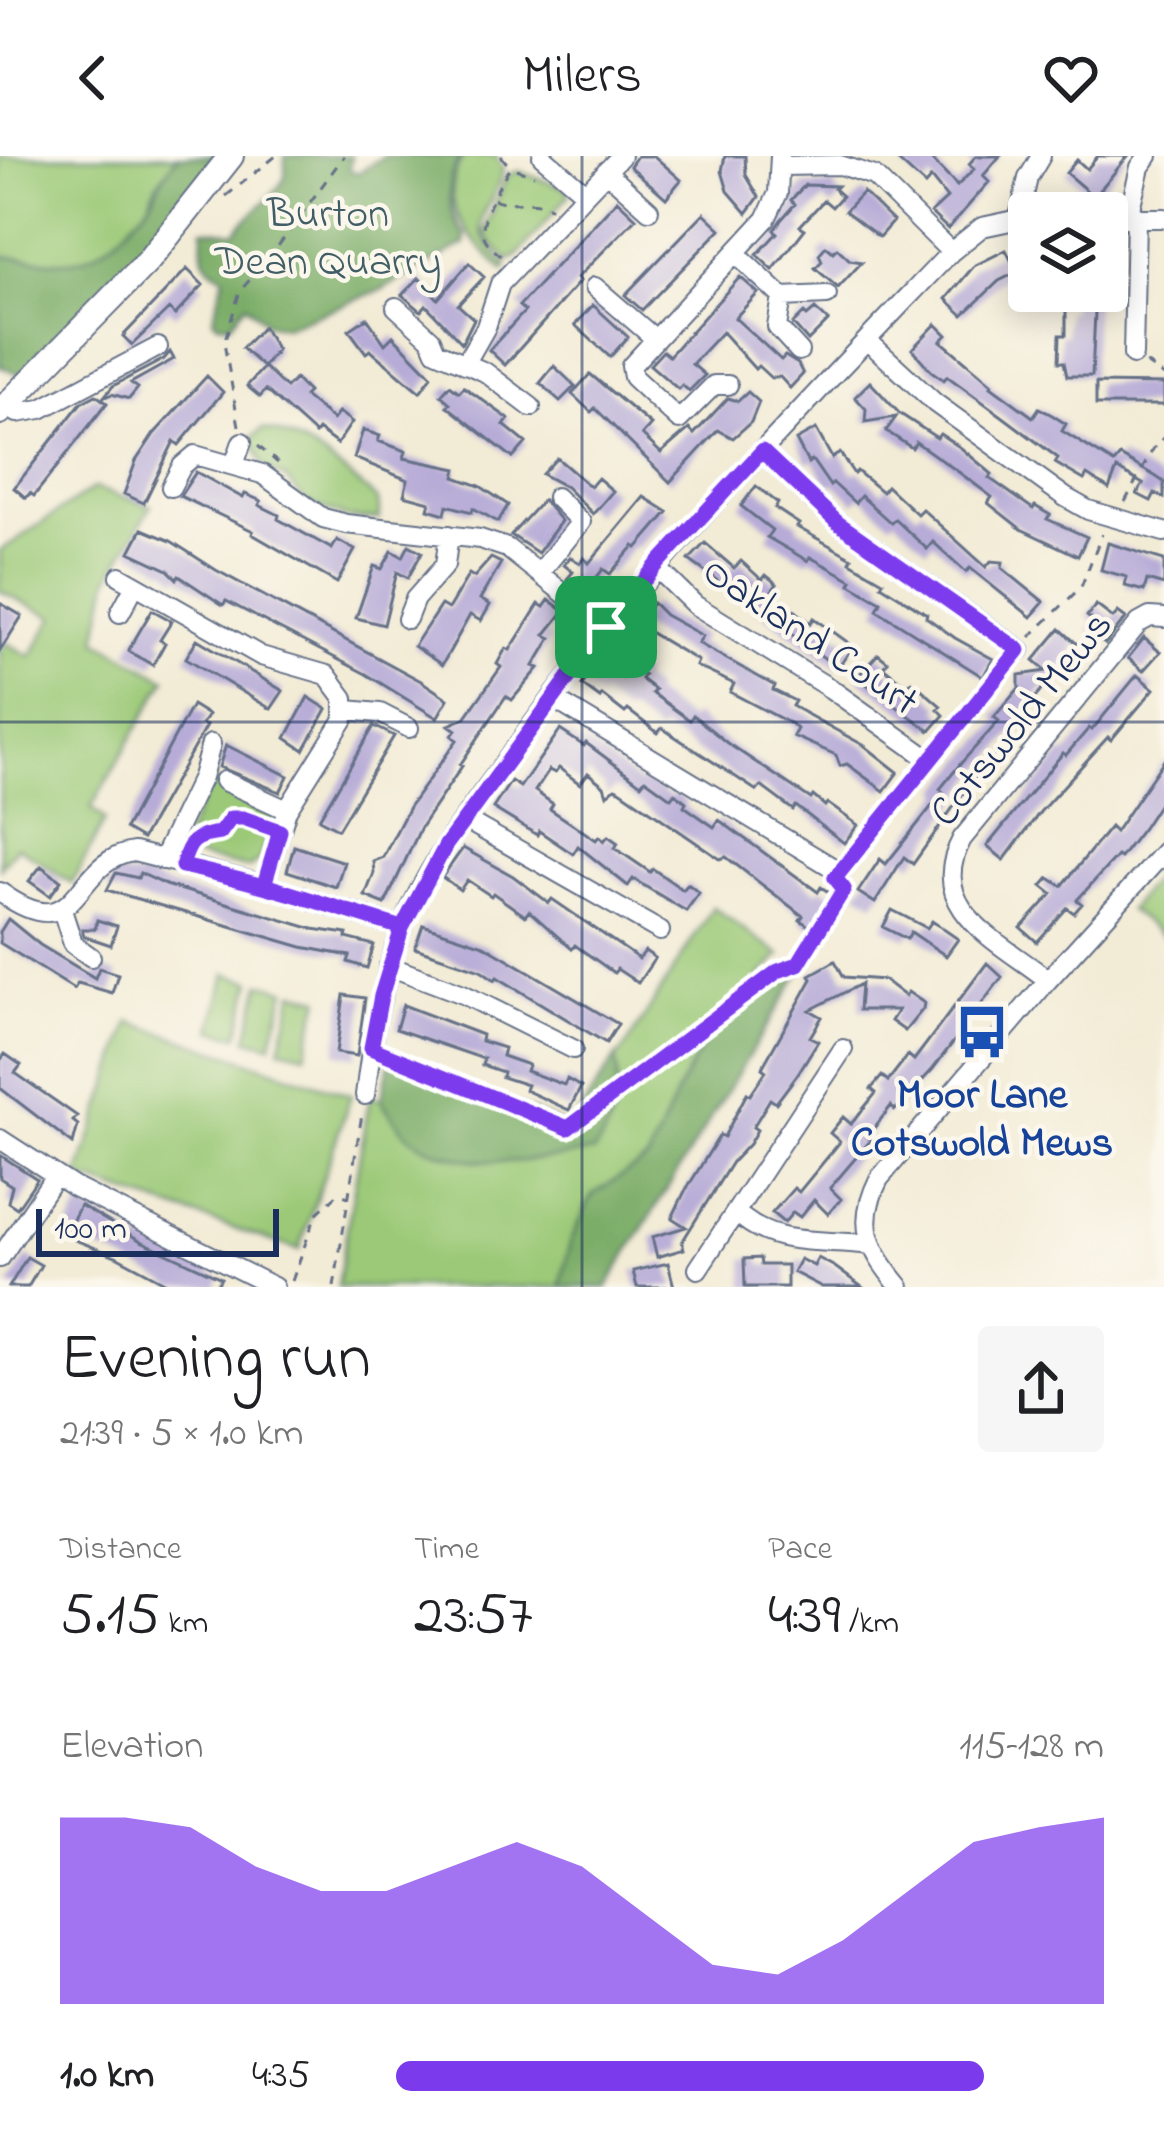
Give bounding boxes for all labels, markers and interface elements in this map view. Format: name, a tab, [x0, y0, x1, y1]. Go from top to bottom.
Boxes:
text: Milers	[522, 39, 642, 117]
icon: back	[60, 45, 126, 111]
icon: heart	[1038, 45, 1104, 111]
park label: Burton Dean Quarry	[214, 185, 441, 294]
map controls	[1008, 192, 1128, 312]
button: layers	[1008, 192, 1128, 312]
street label: Oakland Court	[689, 543, 930, 733]
pin	[555, 576, 657, 678]
icon: arrive	[573, 594, 639, 660]
street label: Cotswold Mews	[916, 599, 1129, 841]
bus stop icon: Moor Lane Cotswold Mews	[953, 1003, 1011, 1061]
place label: Moor Lane Cotswold Mews	[851, 1066, 1113, 1175]
scale bar	[36, 1203, 279, 1256]
text: 100 m	[54, 1206, 127, 1254]
text: Evening run	[60, 1313, 371, 1409]
button: share	[978, 1326, 1104, 1452]
text: 21:39 · 5 × 1.0 km	[60, 1406, 303, 1463]
text: Distance	[60, 1526, 182, 1574]
text: Time	[414, 1526, 479, 1574]
text: Pace	[768, 1526, 832, 1574]
text: 5.15	[60, 1574, 160, 1661]
text: 23:57	[414, 1574, 533, 1661]
text: 4:39	[768, 1574, 841, 1661]
text: km	[160, 1600, 208, 1648]
text: /km	[841, 1600, 899, 1648]
text: Elevation	[60, 1719, 203, 1776]
text: 115–128 m	[959, 1719, 1104, 1776]
text: 1.0 km	[60, 2048, 154, 2105]
text: 4:35	[252, 2048, 310, 2105]

